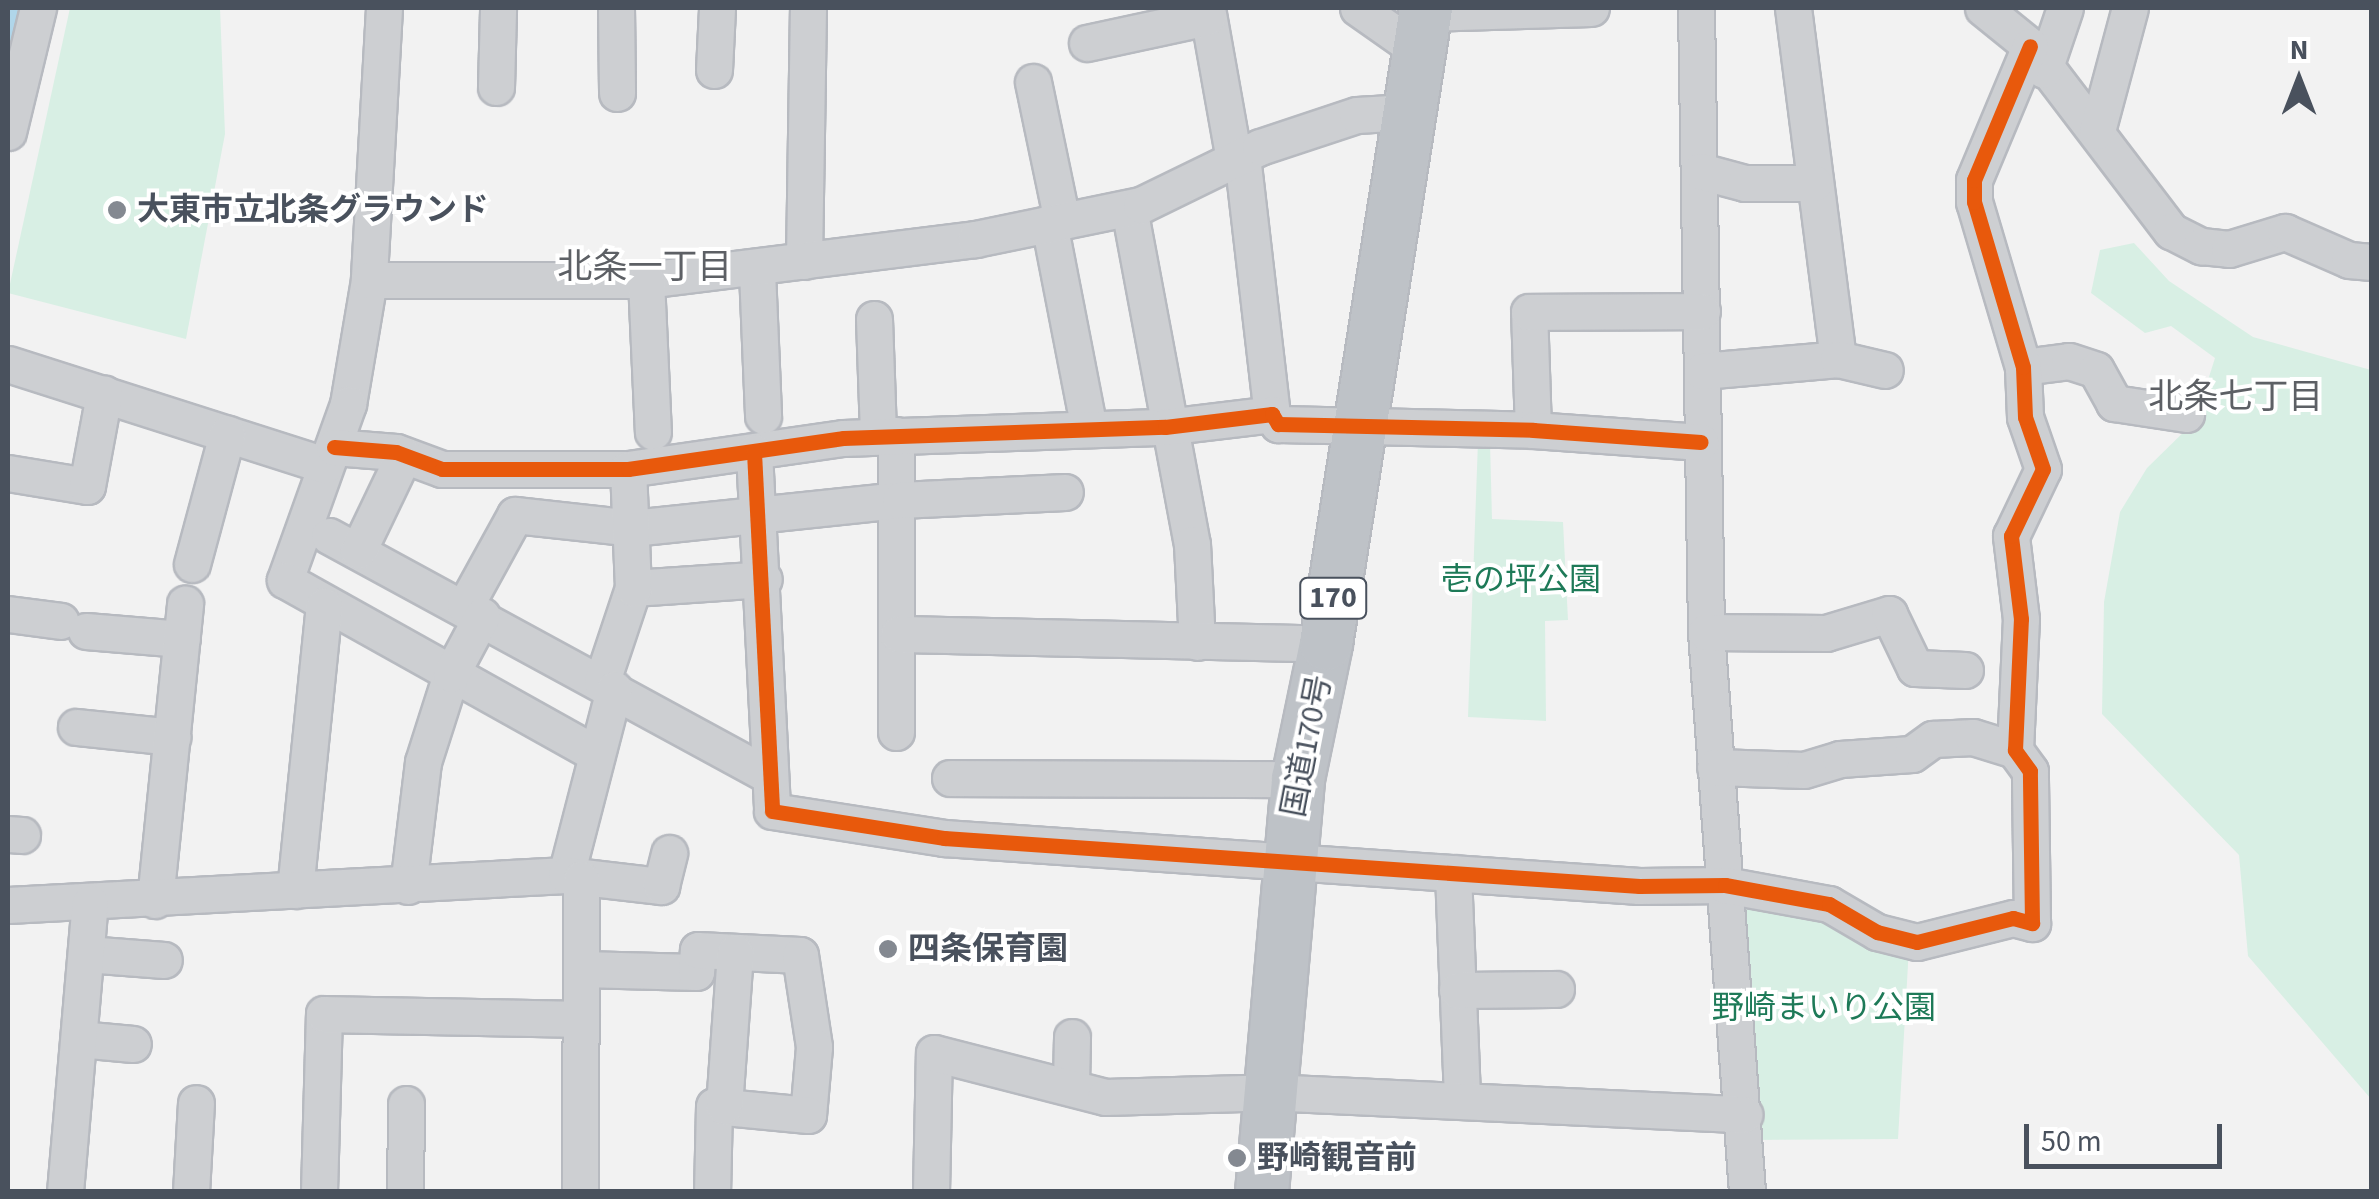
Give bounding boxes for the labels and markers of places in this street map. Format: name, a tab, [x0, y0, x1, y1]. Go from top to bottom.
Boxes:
place label: 大東市立北条グラウンド	[137, 191, 489, 229]
marker: 大東市立北条グラウンド	[106, 199, 128, 221]
place label: 四条保育園	[908, 930, 1068, 968]
marker: 四条保育園	[877, 938, 899, 960]
place label: 野崎観音前	[1257, 1139, 1417, 1177]
marker: 野崎観音前	[1226, 1147, 1248, 1169]

